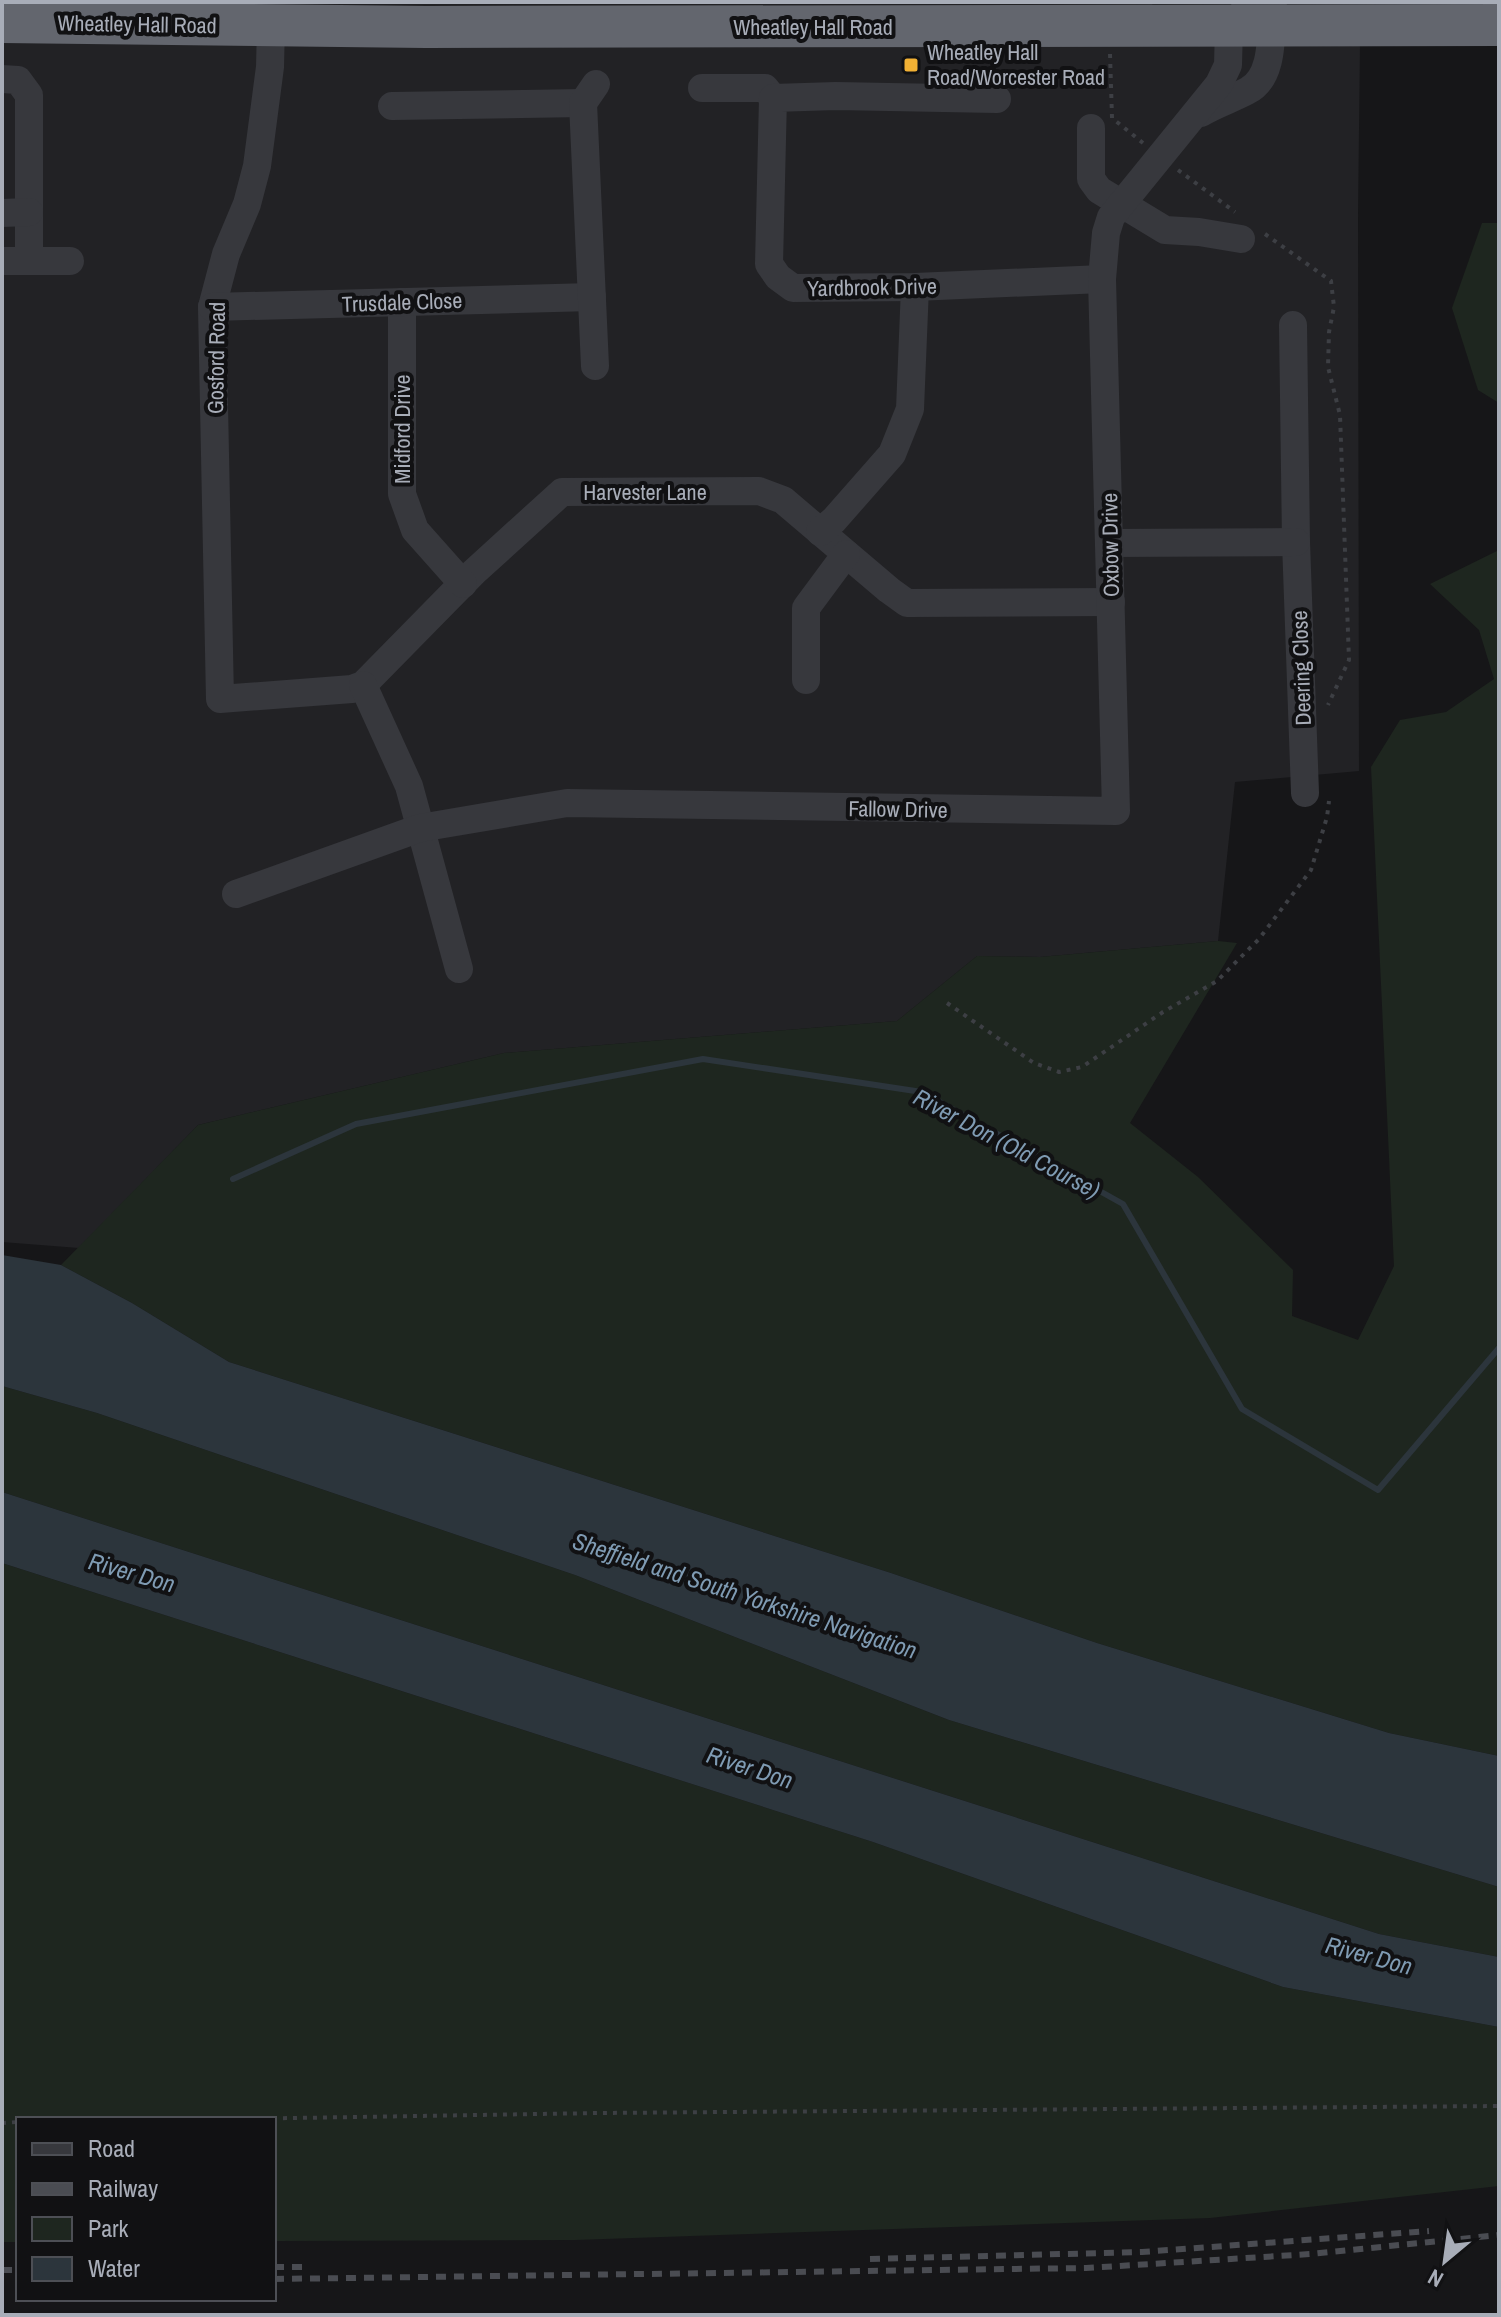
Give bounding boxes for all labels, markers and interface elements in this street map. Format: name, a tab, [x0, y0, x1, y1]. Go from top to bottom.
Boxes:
street label: Wheatley Hall Road	[57, 8, 217, 40]
street label: Wheatley Hall Road	[733, 12, 893, 42]
place label: Wheatley Hall Road/Worcester Road	[927, 37, 1105, 92]
marker: Wheatley Hall Road/Worcester Road	[902, 56, 920, 74]
street label: Yardbrook Drive	[807, 271, 937, 303]
street label: Trusdale Close	[341, 285, 463, 319]
street label: Gosford Road	[200, 302, 232, 414]
street label: Midford Drive	[387, 374, 417, 484]
street label: Harvester Lane	[583, 477, 707, 507]
street label: Oxbow Drive	[1094, 493, 1126, 597]
street label: Deering Close	[1284, 610, 1318, 726]
street label: Fallow Drive	[848, 793, 948, 825]
water label: River Don (Old Course)	[908, 1080, 1106, 1206]
water label: Sheffield and South Yorkshire Navigation	[569, 1524, 921, 1666]
water label: River Don	[85, 1544, 179, 1600]
water label: River Don	[703, 1738, 797, 1796]
water label: River Don	[1322, 1928, 1416, 1982]
legend	[16, 2117, 276, 2301]
text: Road	[88, 2132, 135, 2164]
text: Railway	[88, 2172, 158, 2204]
text: Park	[88, 2212, 129, 2244]
north arrow	[1405, 2221, 1485, 2301]
text: Water	[88, 2252, 140, 2284]
text: N	[1422, 2262, 1448, 2295]

